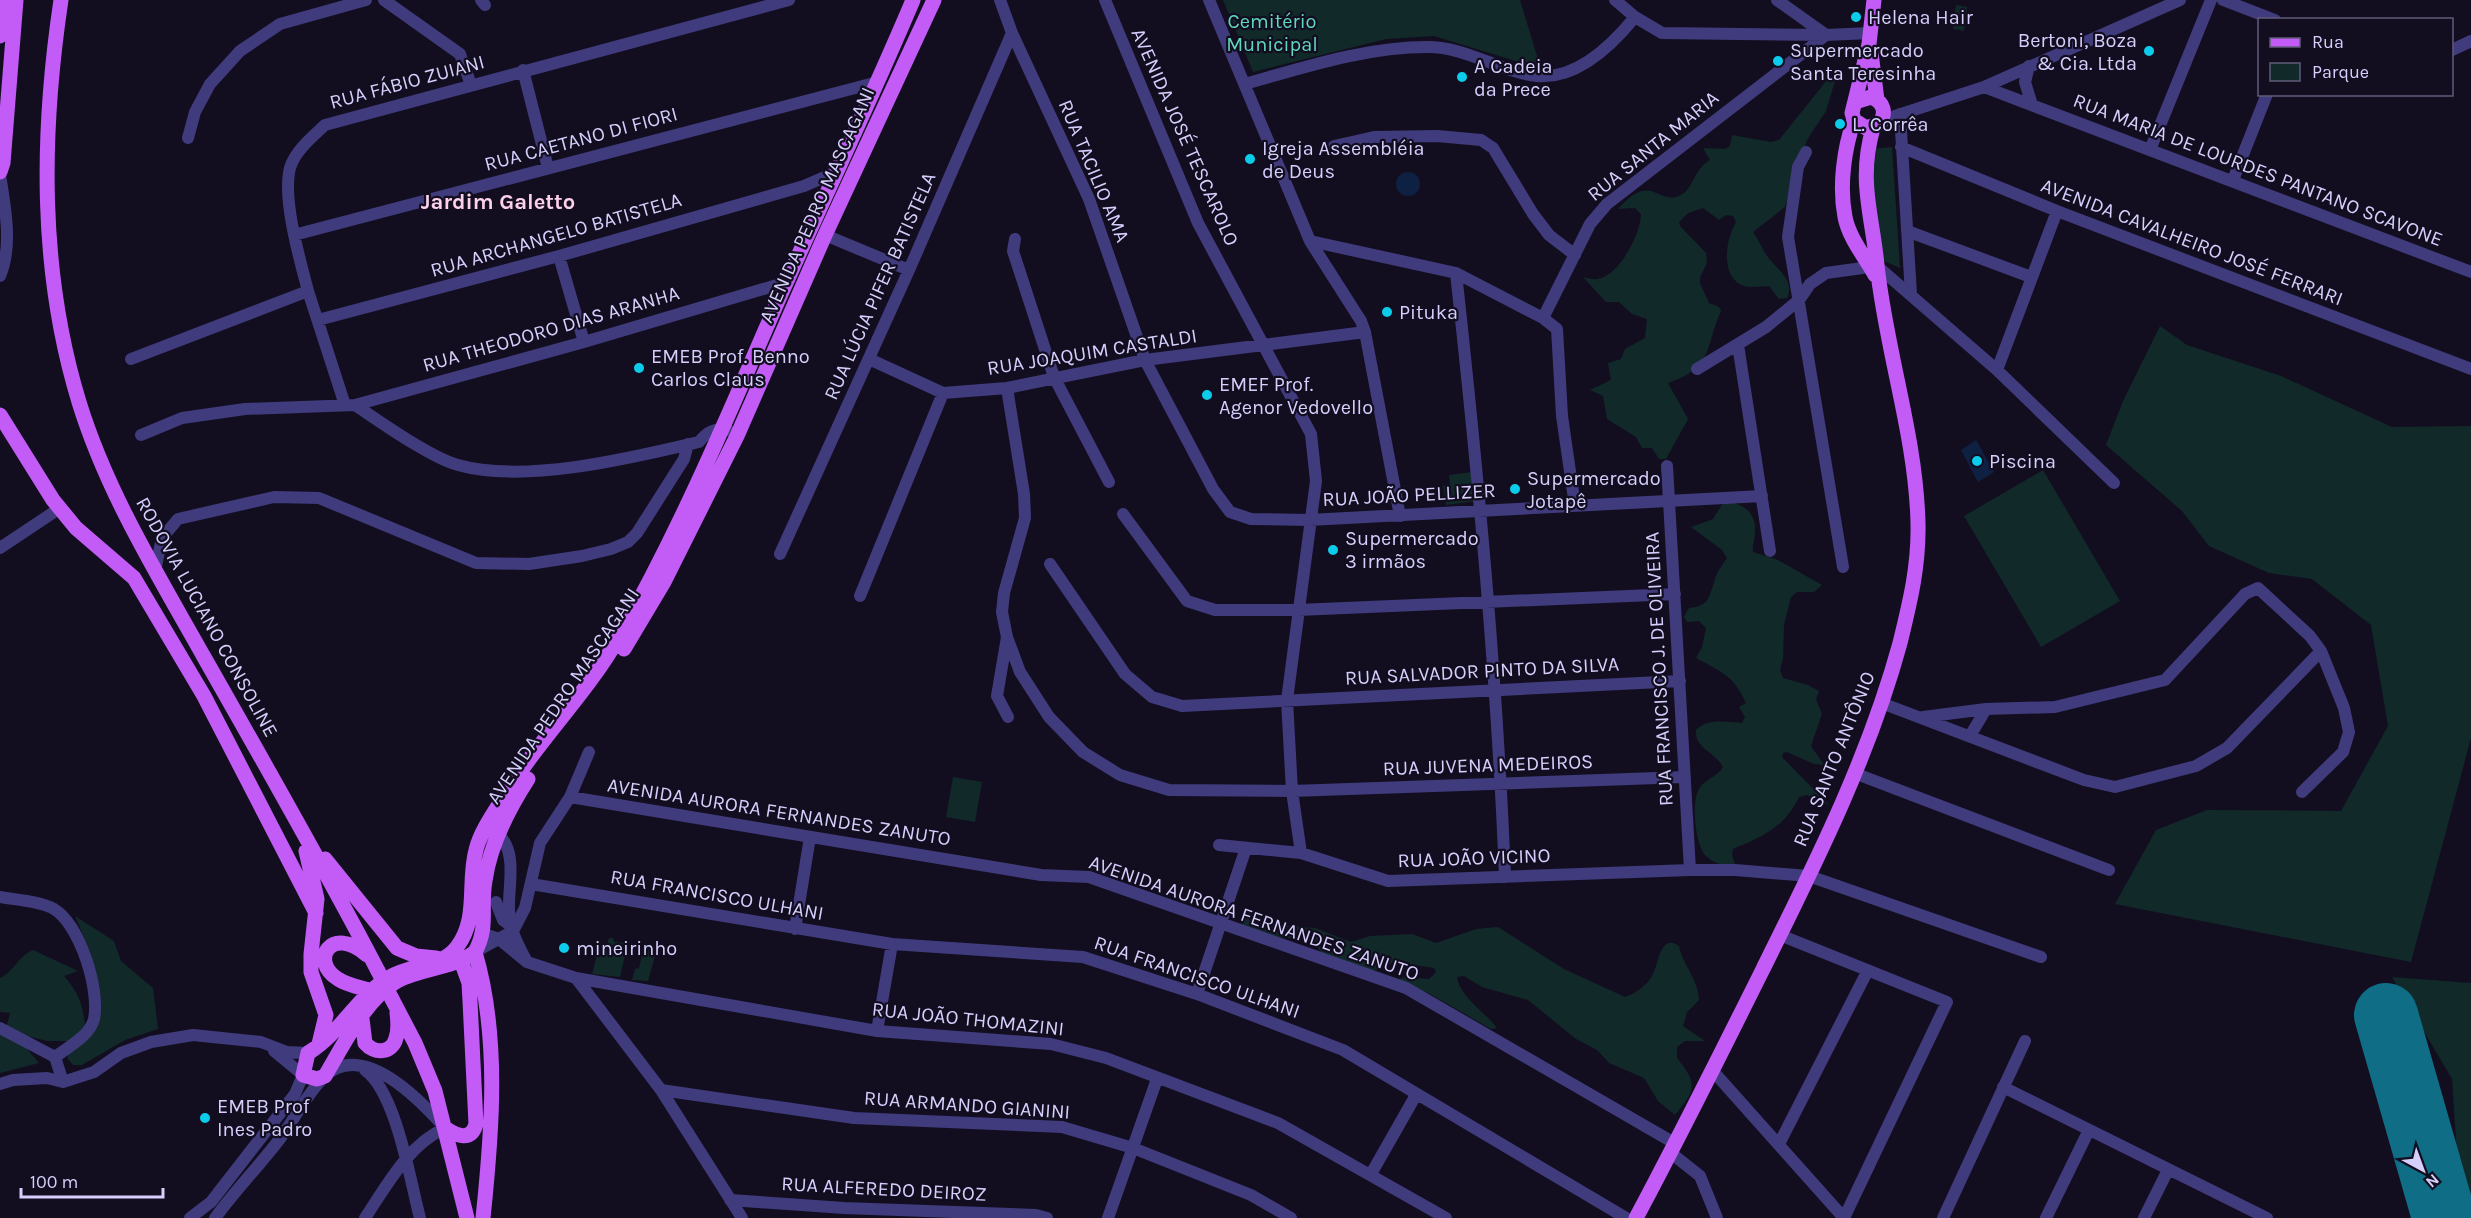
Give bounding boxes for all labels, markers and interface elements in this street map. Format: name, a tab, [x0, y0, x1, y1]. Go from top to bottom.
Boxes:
place label: Helena Hair	[1868, 6, 1974, 29]
park label: Cemitério Municipal	[1226, 10, 1318, 56]
marker: Helena Hair	[1849, 10, 1863, 24]
legend	[2258, 18, 2453, 96]
street label: AVENIDA JOSÉ TESCAROLO	[1127, 24, 1244, 249]
place label: Bertoni, Boza & Cia. Ltda	[2018, 29, 2137, 75]
text: Rua	[2312, 31, 2344, 53]
place label: Supermercado Santa Teresinha	[1790, 39, 1936, 85]
marker: Bertoni, Boza & Cia. Ltda	[2142, 44, 2156, 58]
street label: RUA FÁBIO ZUIANI	[327, 49, 487, 114]
marker: Supermercado Santa Teresinha	[1771, 54, 1785, 68]
place label: A Cadeia da Prece	[1474, 55, 1553, 101]
text: Parque	[2312, 61, 2369, 83]
marker: A Cadeia da Prece	[1455, 70, 1469, 84]
street label: AVENIDA PEDRO MASCAGANI	[755, 84, 879, 326]
street label: RUA SANTA MARIA	[1583, 86, 1723, 206]
street label: RUA MARIA DE LOURDES PANTANO SCAVONE	[2070, 89, 2446, 251]
street label: RUA TACILIO AMA	[1054, 96, 1134, 246]
street label: RUA CAETANO DI FIORI	[482, 102, 680, 176]
place label: L. Corrêa	[1852, 113, 1929, 136]
marker: L. Corrêa	[1833, 117, 1847, 131]
place label: Igreja Assembléia de Deus	[1262, 137, 1425, 183]
marker: Igreja Assembléia de Deus	[1243, 152, 1257, 166]
street label: RUA LÚCIA PIFER BATISTELA	[818, 168, 941, 403]
street label: AVENIDA CAVALHEIRO JOSÉ FERRARI	[2038, 173, 2347, 310]
street label: RUA ARCHANGELO BATISTELA	[428, 188, 684, 282]
district label: Jardim Galetto	[421, 189, 575, 215]
street label: RUA THEODORO DIAS ARANHA	[420, 281, 682, 377]
place label: Pituka	[1399, 301, 1458, 324]
marker: Pituka	[1380, 305, 1394, 319]
street label: RUA JOAQUIM CASTALDI	[985, 324, 1199, 380]
place label: EMEB Prof. Benno Carlos Claus	[651, 345, 810, 391]
marker: EMEB Prof. Benno Carlos Claus	[632, 361, 646, 375]
place label: EMEF Prof. Agenor Vedovello	[1219, 373, 1373, 419]
marker: EMEF Prof. Agenor Vedovello	[1200, 388, 1214, 402]
place label: Piscina	[1989, 450, 2056, 473]
marker: Piscina	[1970, 454, 1984, 468]
place label: Supermercado Jotapê	[1527, 467, 1661, 513]
street label: RUA JOÃO PELLIZER	[1322, 479, 1496, 511]
marker: Supermercado Jotapê	[1508, 482, 1522, 496]
street label: RODOVIA LUCIANO CONSOLINE	[131, 493, 283, 741]
place label: Supermercado 3 irmãos	[1345, 527, 1479, 573]
street label: RUA FRANCISCO J. DE OLIVEIRA	[1640, 531, 1678, 807]
marker: Supermercado 3 irmãos	[1326, 543, 1340, 557]
street label: AVENIDA PEDRO MASCAGANI	[482, 584, 644, 808]
street label: RUA SALVADOR PINTO DA SILVA	[1344, 652, 1620, 690]
street label: RUA SANTO ANTÔNIO	[1787, 668, 1880, 850]
street label: RUA JUVENA MEDEIROS	[1382, 750, 1594, 780]
street label: AVENIDA AURORA FERNANDES ZANUTO	[606, 773, 952, 851]
street label: RUA JOÃO VICINO	[1397, 844, 1551, 872]
street label: AVENIDA AURORA FERNANDES ZANUTO	[1086, 851, 1422, 985]
street label: RUA FRANCISCO ULHANI	[609, 865, 825, 925]
street label: RUA FRANCISCO ULHANI	[1091, 931, 1303, 1023]
place label: mineirinho	[576, 937, 677, 960]
marker: mineirinho	[557, 941, 571, 955]
street label: RUA JOÃO THOMAZINI	[871, 997, 1065, 1041]
street label: RUA ARMANDO GIANINI	[863, 1086, 1071, 1124]
place label: EMEB Prof Ines Padro	[217, 1095, 312, 1141]
marker: EMEB Prof Ines Padro	[198, 1111, 212, 1125]
north arrow	[2393, 1140, 2453, 1200]
scale bar	[21, 1161, 164, 1199]
text: N	[2422, 1170, 2443, 1192]
text: 100 m	[30, 1171, 78, 1193]
street label: RUA ALFEREDO DEIROZ	[781, 1172, 987, 1206]

